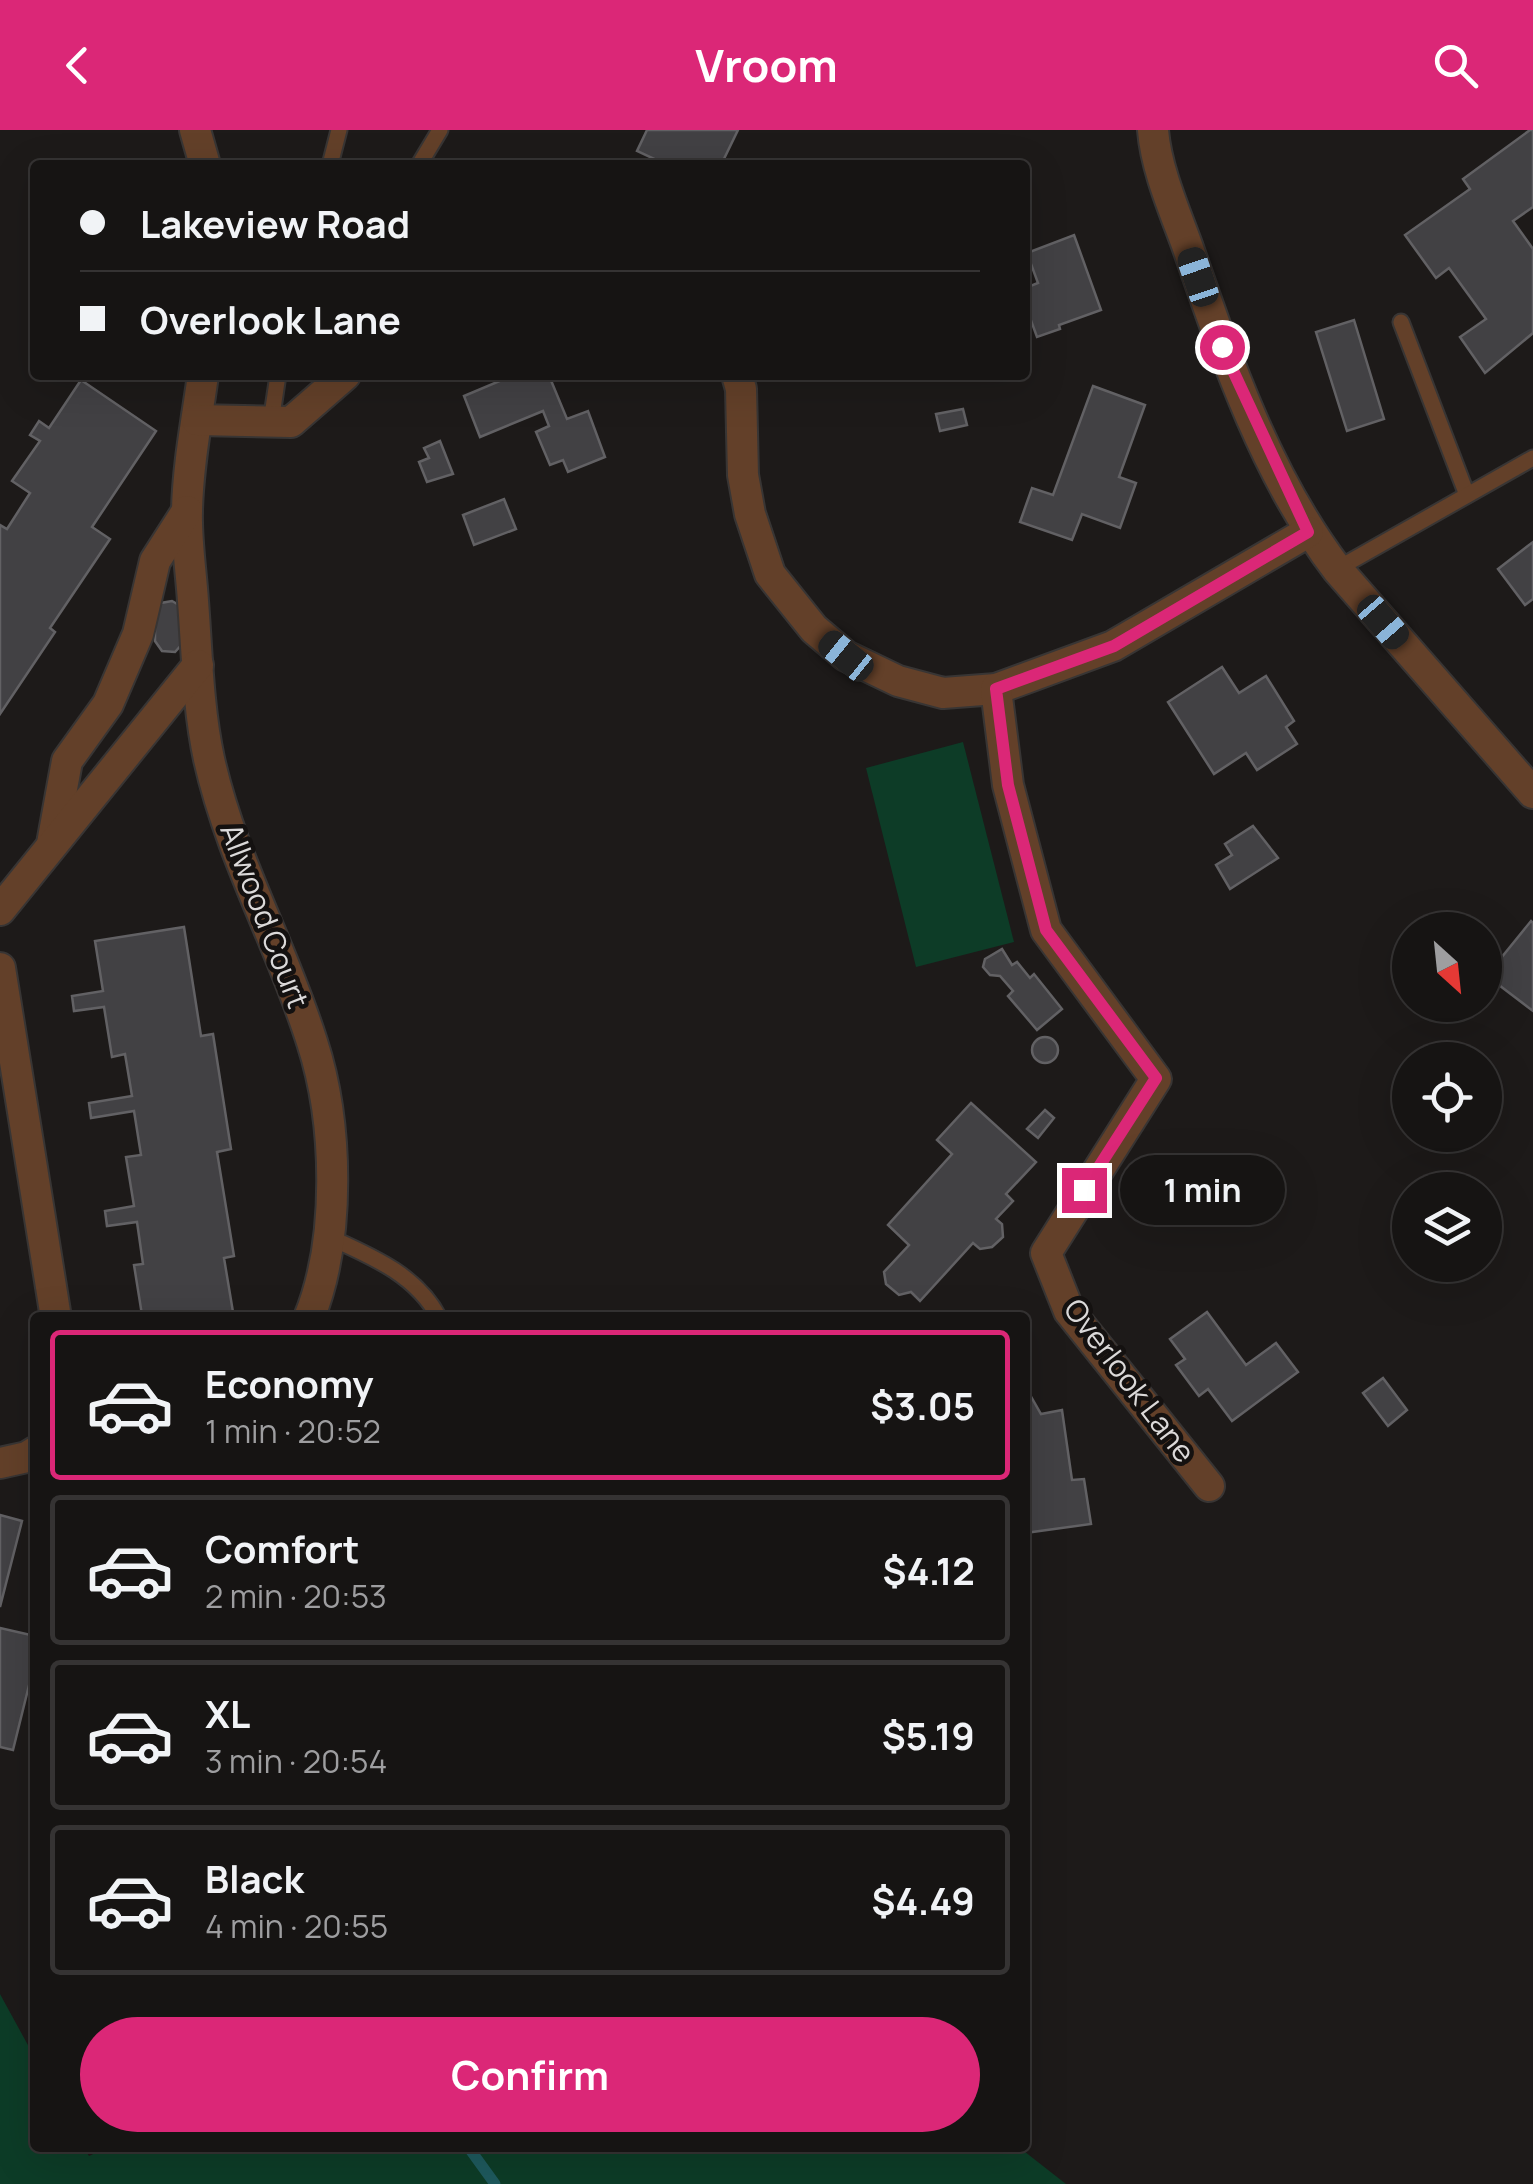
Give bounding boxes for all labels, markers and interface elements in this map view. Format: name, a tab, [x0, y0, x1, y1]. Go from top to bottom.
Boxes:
text: Vroom	[695, 34, 838, 96]
icon: back	[50, 38, 105, 93]
icon: search	[1428, 38, 1483, 93]
text: Lakeview Road	[140, 197, 410, 249]
car	[1174, 244, 1222, 310]
text: Overlook Lane	[140, 293, 401, 345]
route start	[1200, 325, 1245, 370]
car	[1352, 590, 1414, 654]
car	[813, 625, 879, 687]
street label: Allwood Court	[211, 817, 319, 1014]
north arrow	[1392, 912, 1502, 1022]
map controls	[1392, 912, 1502, 1282]
button: locate	[1392, 1042, 1502, 1152]
callout: 1 min	[1119, 1155, 1284, 1225]
route end	[1062, 1168, 1107, 1213]
text: 1 min	[1163, 1168, 1242, 1212]
button: layers	[1392, 1172, 1502, 1282]
street label: Overlook Lane	[1055, 1290, 1205, 1470]
text: Economy	[205, 1357, 374, 1409]
icon: car	[85, 1360, 175, 1450]
text: $3.05	[870, 1379, 975, 1431]
text: 1 min · 20:52	[205, 1409, 381, 1453]
text: Comfort	[205, 1522, 359, 1574]
icon: car	[85, 1525, 175, 1615]
text: $4.12	[883, 1544, 975, 1596]
text: 2 min · 20:53	[205, 1574, 387, 1618]
text: XL	[205, 1687, 250, 1739]
icon: car	[85, 1690, 175, 1780]
text: $5.19	[882, 1709, 975, 1761]
text: 3 min · 20:54	[205, 1739, 387, 1783]
text: Black	[205, 1852, 304, 1904]
icon: car	[85, 1855, 175, 1945]
text: $4.49	[871, 1874, 975, 1926]
text: 4 min · 20:55	[205, 1904, 388, 1948]
button: Confirm	[80, 2017, 980, 2132]

